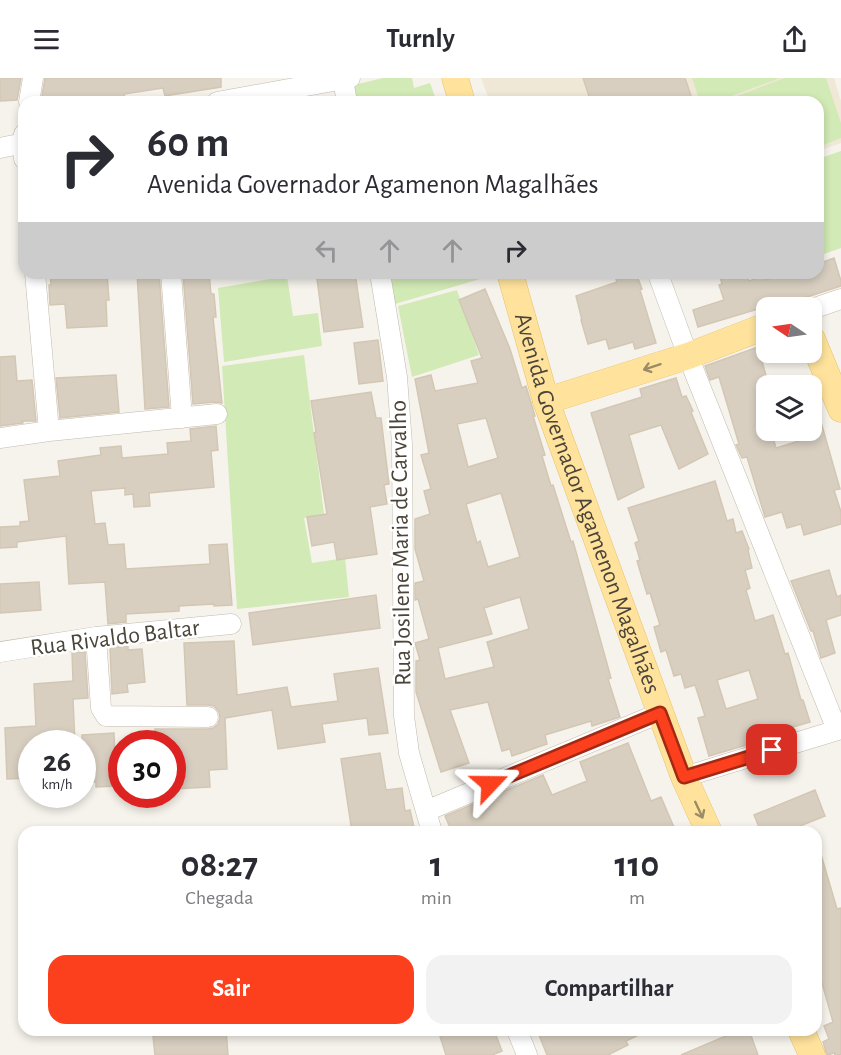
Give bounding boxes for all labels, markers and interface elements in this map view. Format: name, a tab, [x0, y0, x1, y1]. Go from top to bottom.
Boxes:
icon: menu	[30, 23, 63, 56]
icon: share	[778, 23, 811, 56]
text: Turnly	[386, 25, 455, 52]
icon: right	[48, 120, 126, 198]
text: 60 m	[147, 122, 229, 164]
text: Avenida Governador Agamenon Magalhães	[147, 171, 599, 198]
icon: left	[310, 234, 343, 267]
icon: ahead	[373, 234, 406, 267]
icon: ahead	[436, 234, 469, 267]
icon: right	[499, 234, 532, 267]
north arrow	[756, 297, 822, 363]
map controls	[756, 297, 822, 441]
street label: Avenida Governador Agamenon Magalhães	[510, 310, 664, 697]
one-way arrow	[643, 362, 662, 373]
button: layers	[756, 375, 822, 441]
street label: Rua Josilene Maria de Carvalho	[387, 400, 415, 686]
street label: Rua Rivaldo Baltar	[29, 616, 201, 660]
pin	[746, 724, 797, 775]
speed limit sign: 30	[108, 730, 186, 808]
icon: arrive	[755, 733, 788, 766]
text: 26	[43, 747, 71, 777]
position arrow	[458, 752, 522, 816]
text: km/h	[42, 777, 72, 792]
one-way arrow	[695, 801, 706, 819]
text: 08:27	[181, 847, 258, 883]
text: 1	[430, 847, 443, 883]
text: 110	[615, 847, 659, 883]
text: Chegada	[185, 888, 253, 908]
text: min	[421, 888, 452, 908]
text: m	[629, 888, 645, 908]
button: Sair	[48, 955, 414, 1024]
button: Compartilhar	[426, 955, 792, 1024]

